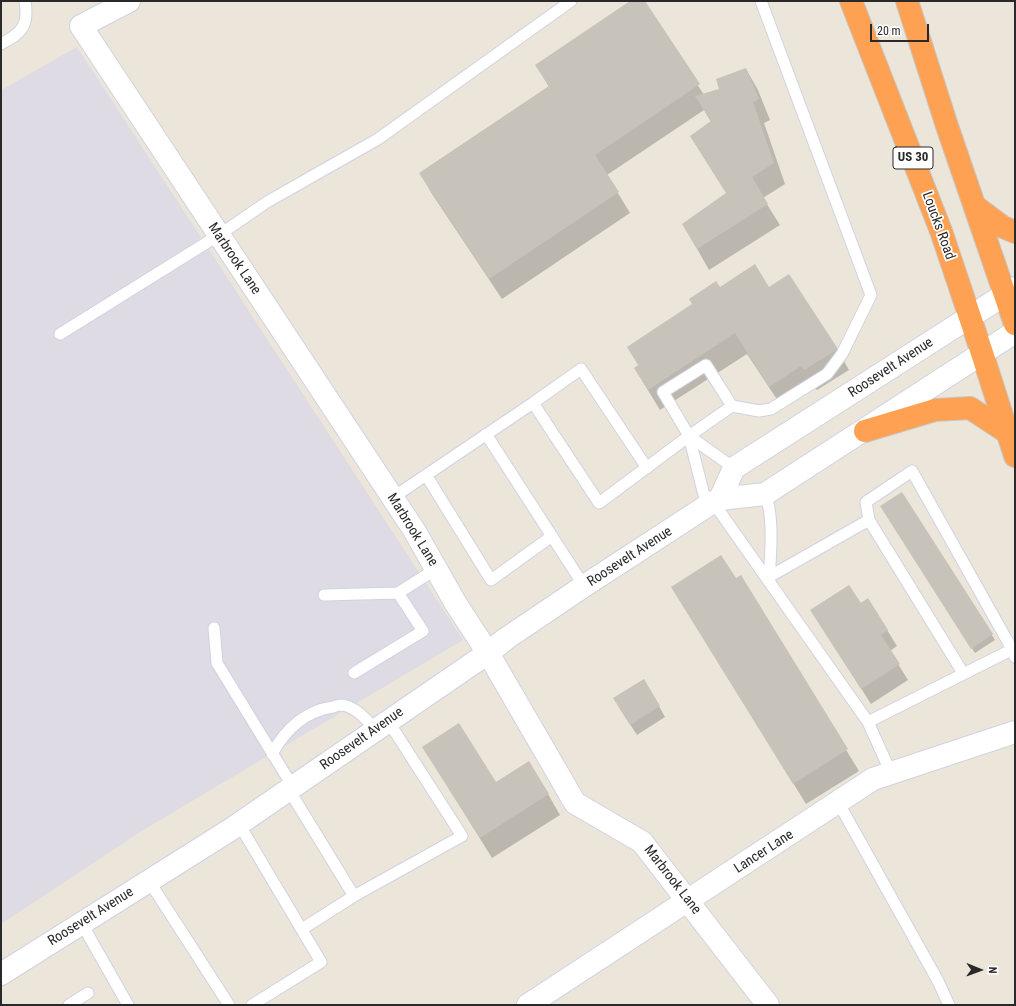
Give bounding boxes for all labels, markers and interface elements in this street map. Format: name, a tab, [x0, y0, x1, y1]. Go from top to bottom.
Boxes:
scale bar	[872, 16, 931, 42]
text: 20 m	[877, 24, 901, 38]
road number: US 30	[893, 147, 933, 169]
street label: Loucks Road	[918, 190, 958, 262]
street label: Marbrook Lane	[204, 220, 264, 298]
street label: Roosevelt Avenue	[845, 334, 937, 402]
street label: Marbrook Lane	[383, 490, 441, 570]
street label: Roosevelt Avenue	[584, 523, 676, 591]
street label: Roosevelt Avenue	[317, 704, 407, 774]
street label: Lancer Lane	[731, 827, 797, 877]
street label: Marbrook Lane	[640, 842, 704, 918]
street label: Roosevelt Avenue	[45, 884, 137, 950]
north arrow	[960, 950, 1000, 990]
text: N	[986, 967, 999, 974]

